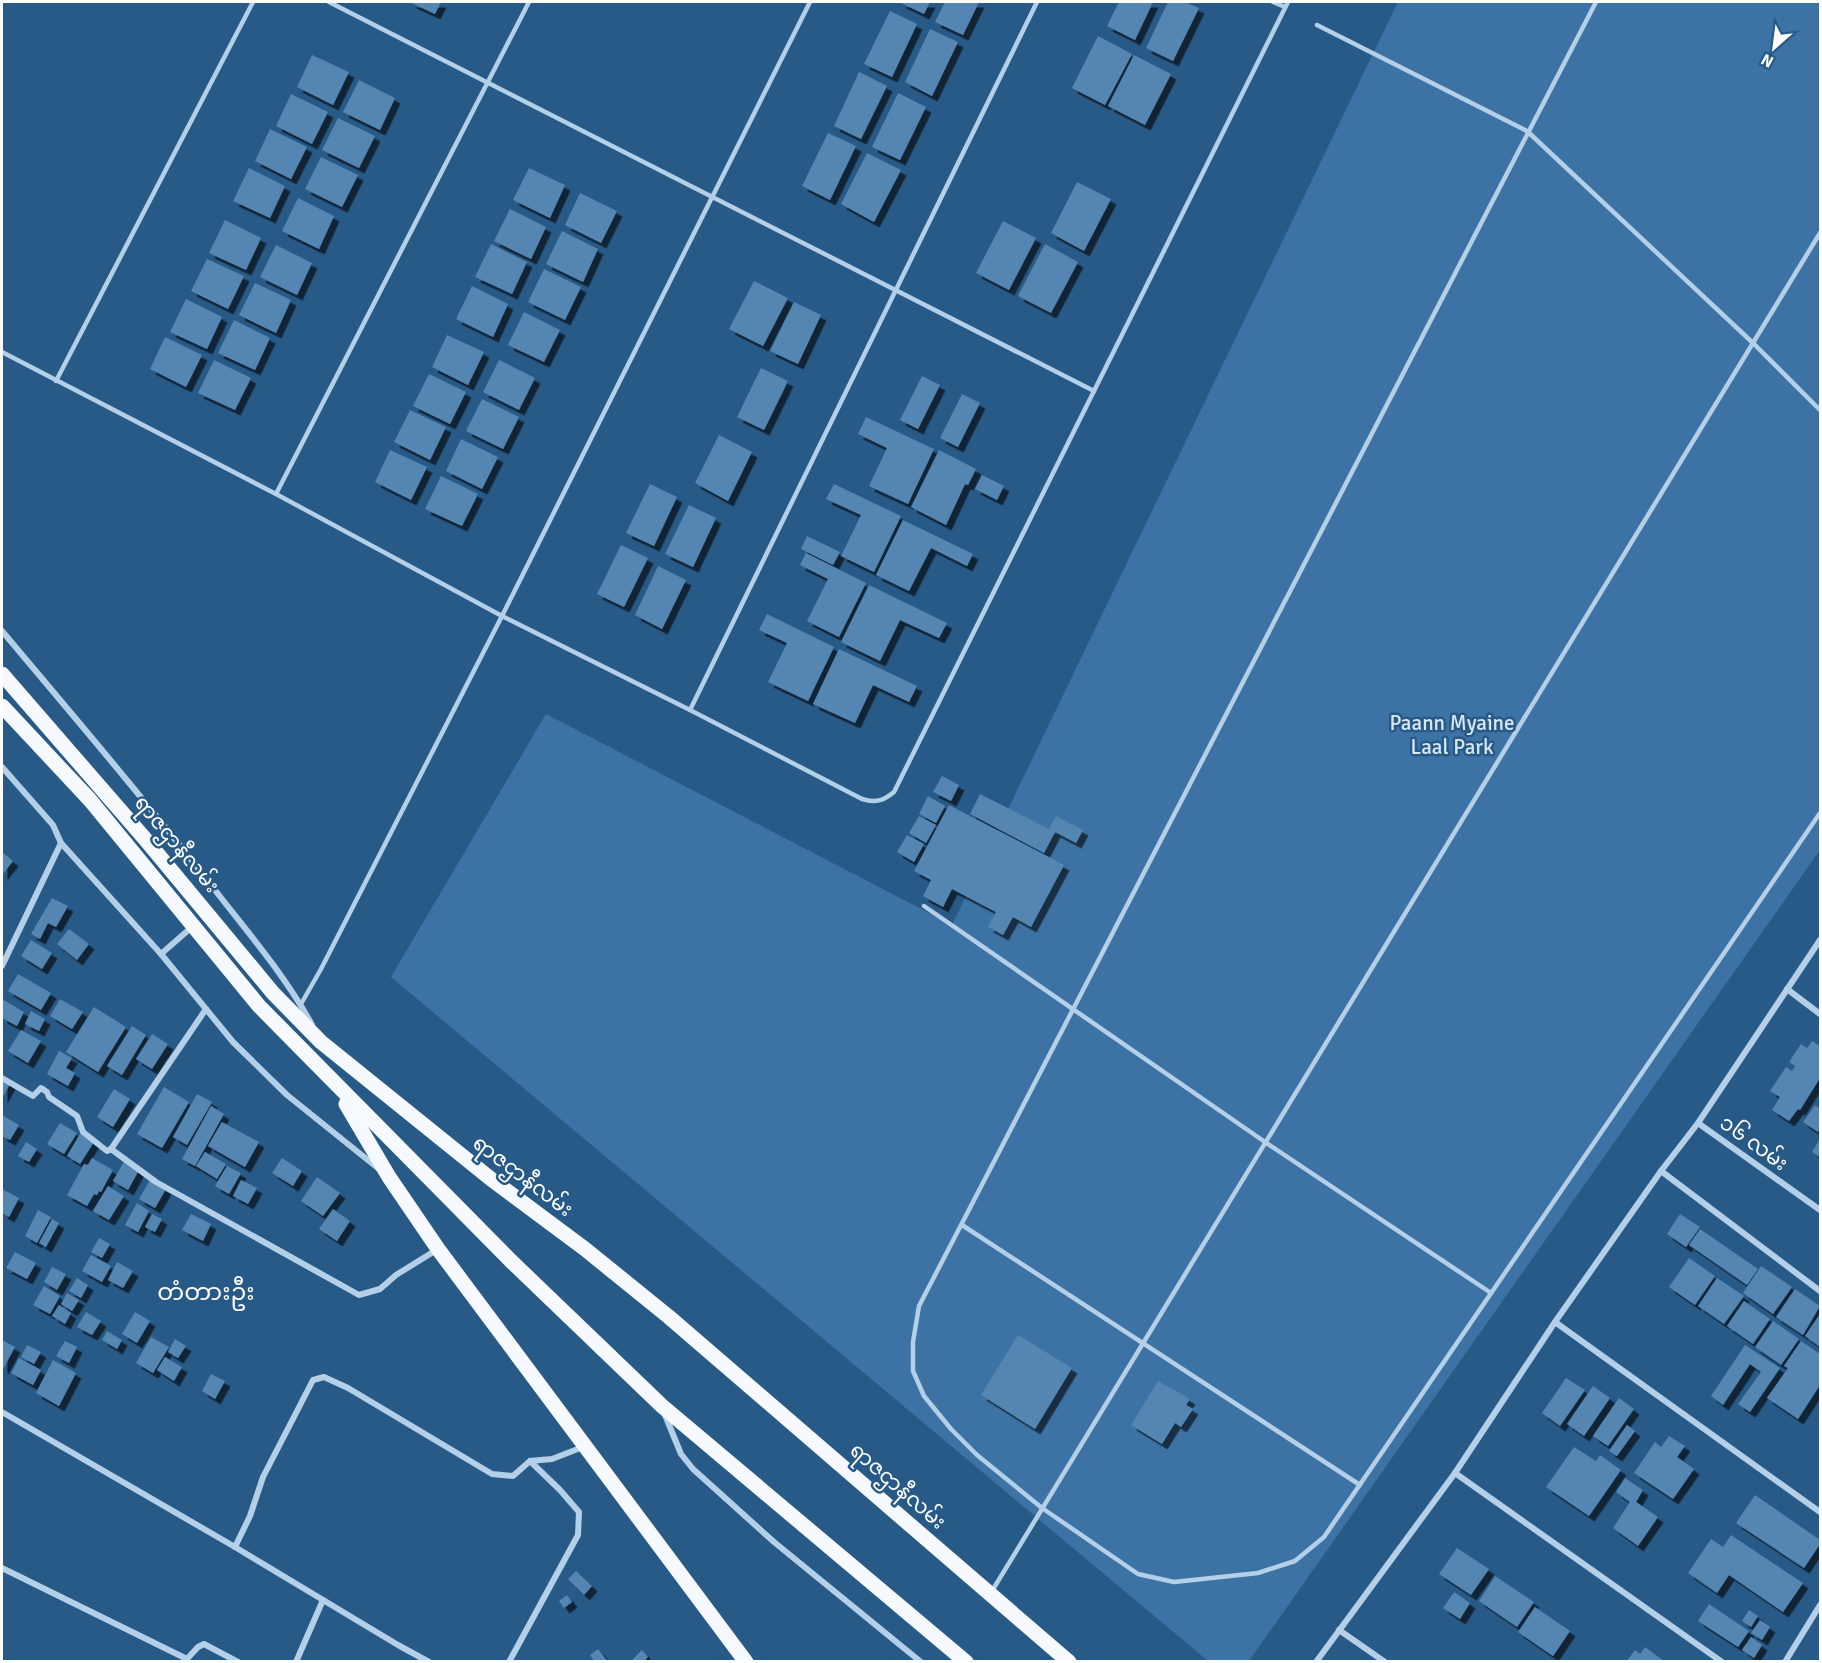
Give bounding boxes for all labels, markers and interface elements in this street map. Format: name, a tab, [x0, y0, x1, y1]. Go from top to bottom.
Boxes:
north arrow	[1744, 18, 1804, 78]
text: N	[1758, 49, 1777, 72]
park label: Paann Myaine Laal Park	[1389, 710, 1515, 760]
street label: ရာဇဌာနီလမ်း	[126, 788, 227, 900]
street label: ၁၆ လမ်း	[1715, 1107, 1795, 1176]
street label: ရာဇဌာနီလမ်း	[465, 1127, 580, 1225]
district label: တံတားဦး	[157, 1276, 255, 1311]
street label: ရာဇဌာနီလမ်း	[842, 1435, 953, 1538]

